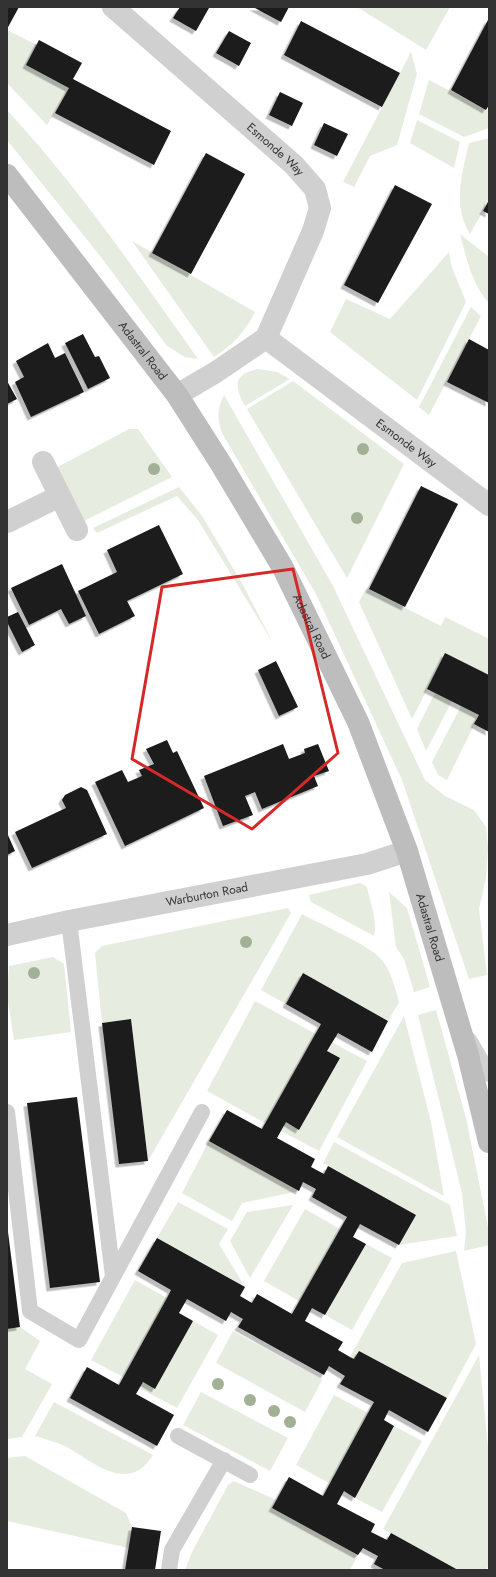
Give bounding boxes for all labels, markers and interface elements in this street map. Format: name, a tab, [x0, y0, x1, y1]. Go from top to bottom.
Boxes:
street label: Esmonde Way	[243, 119, 309, 180]
street label: Adastral Road	[114, 317, 171, 384]
street label: Esmonde Way	[372, 414, 441, 472]
street label: Adastral Road	[288, 591, 335, 662]
street label: Warburton Road	[164, 878, 249, 911]
street label: Adastral Road	[411, 891, 449, 964]

